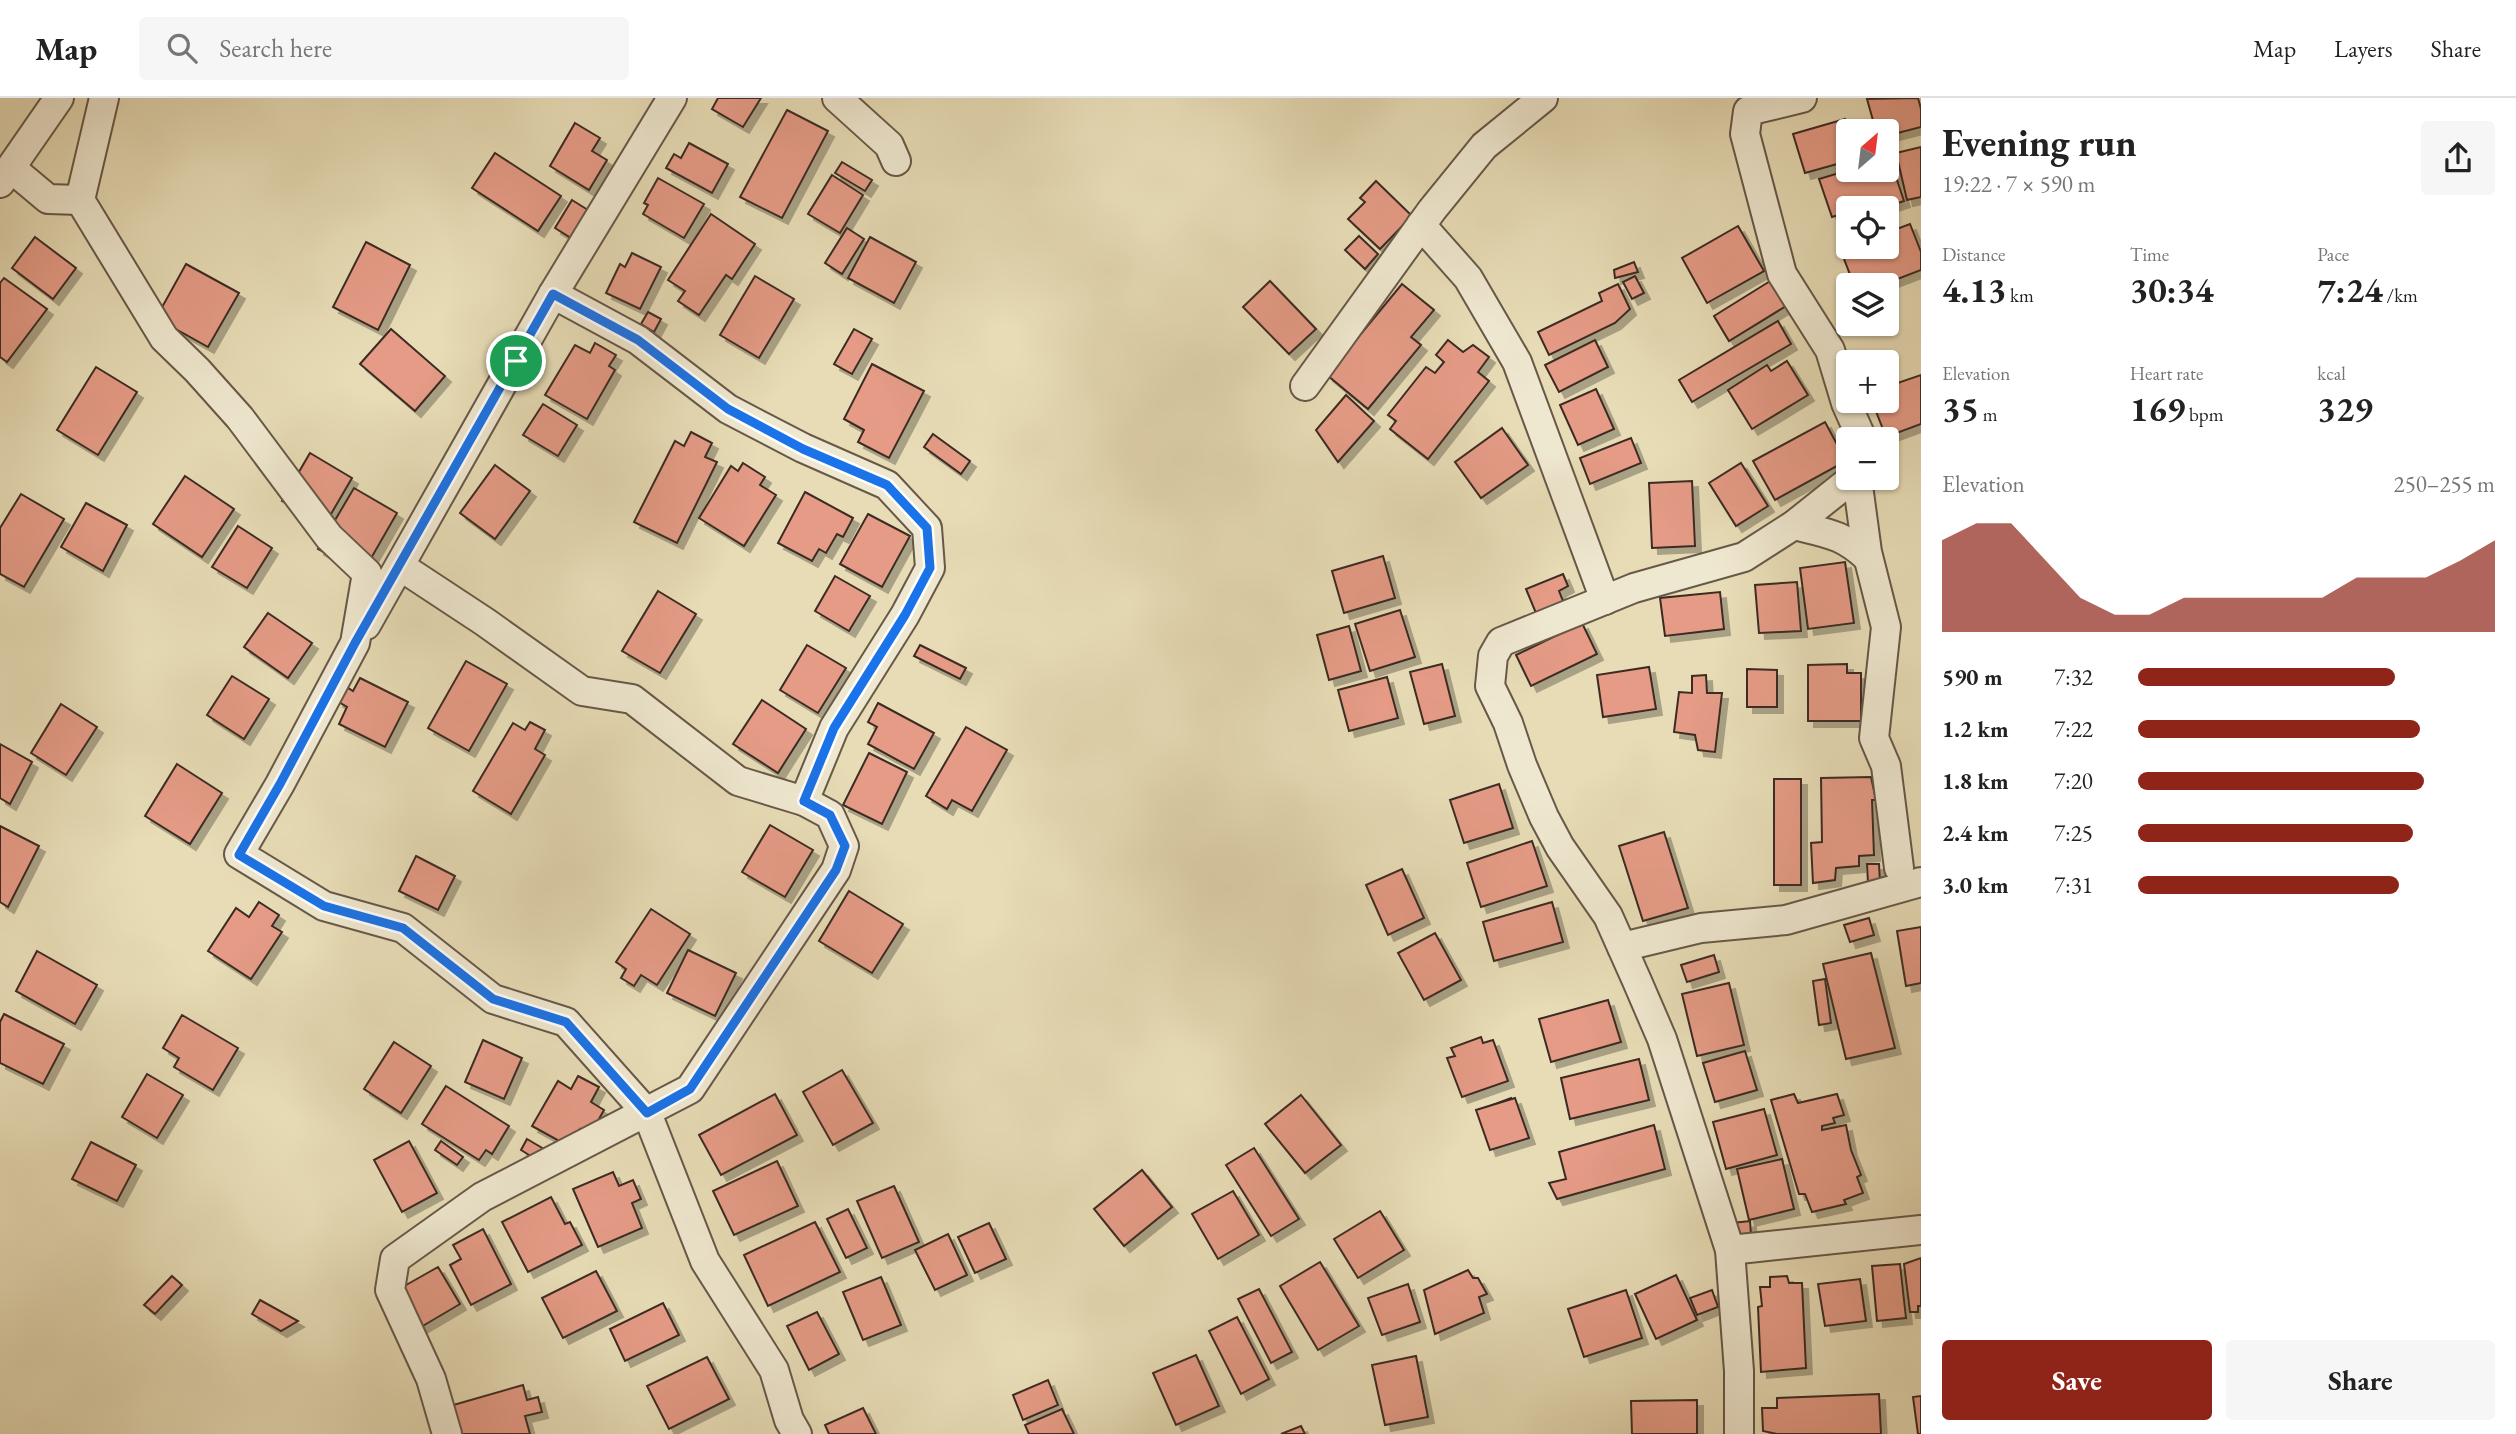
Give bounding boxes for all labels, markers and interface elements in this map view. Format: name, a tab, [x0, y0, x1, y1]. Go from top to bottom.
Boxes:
search box	[139, 17, 629, 80]
text: Map	[35, 27, 97, 70]
icon: search	[163, 29, 201, 67]
text: Search here	[219, 31, 332, 65]
text: Map	[2253, 33, 2296, 64]
text: Layers	[2334, 33, 2393, 64]
text: Share	[2431, 33, 2481, 64]
text: Evening run	[1942, 118, 2137, 167]
north arrow	[1836, 119, 1899, 182]
map controls	[1836, 119, 1899, 490]
button: share	[2421, 121, 2495, 195]
text: 19:22 · 7 × 590 m	[1942, 169, 2095, 199]
button: locate	[1836, 196, 1899, 259]
text: Distance	[1942, 242, 2005, 267]
text: Time	[2130, 242, 2169, 267]
text: Pace	[2317, 242, 2349, 267]
text: 4.13	[1942, 267, 2006, 312]
text: 30:34	[2130, 267, 2214, 312]
text: 7:24	[2317, 267, 2383, 312]
button: layers	[1836, 273, 1899, 336]
text: km	[2006, 283, 2034, 308]
text: /km	[2383, 283, 2418, 308]
pin	[486, 331, 546, 391]
icon: arrive	[497, 342, 535, 380]
button: +	[1836, 350, 1899, 413]
text: Elevation	[1942, 361, 2010, 386]
text: Heart rate	[2130, 361, 2203, 386]
text: kcal	[2317, 361, 2346, 386]
text: 35	[1942, 386, 1979, 431]
text: 169	[2130, 386, 2185, 431]
text: 329	[2317, 386, 2373, 431]
text: m	[1979, 402, 1998, 427]
text: bpm	[2185, 402, 2223, 427]
button: −	[1836, 427, 1899, 490]
text: Elevation	[1942, 469, 2025, 499]
text: 250–255 m	[2394, 469, 2495, 499]
text: 590 m	[1942, 662, 2003, 692]
text: 7:32	[2054, 662, 2093, 692]
text: 1.2 km	[1942, 714, 2009, 744]
text: 7:22	[2054, 714, 2093, 744]
text: 1.8 km	[1942, 766, 2009, 796]
text: 7:20	[2054, 766, 2093, 796]
text: 2.4 km	[1942, 818, 2009, 848]
text: 7:25	[2054, 818, 2093, 848]
text: 3.0 km	[1942, 870, 2009, 900]
text: 7:31	[2054, 870, 2093, 900]
button: Save	[1942, 1340, 2212, 1420]
button: Share	[2226, 1340, 2495, 1420]

